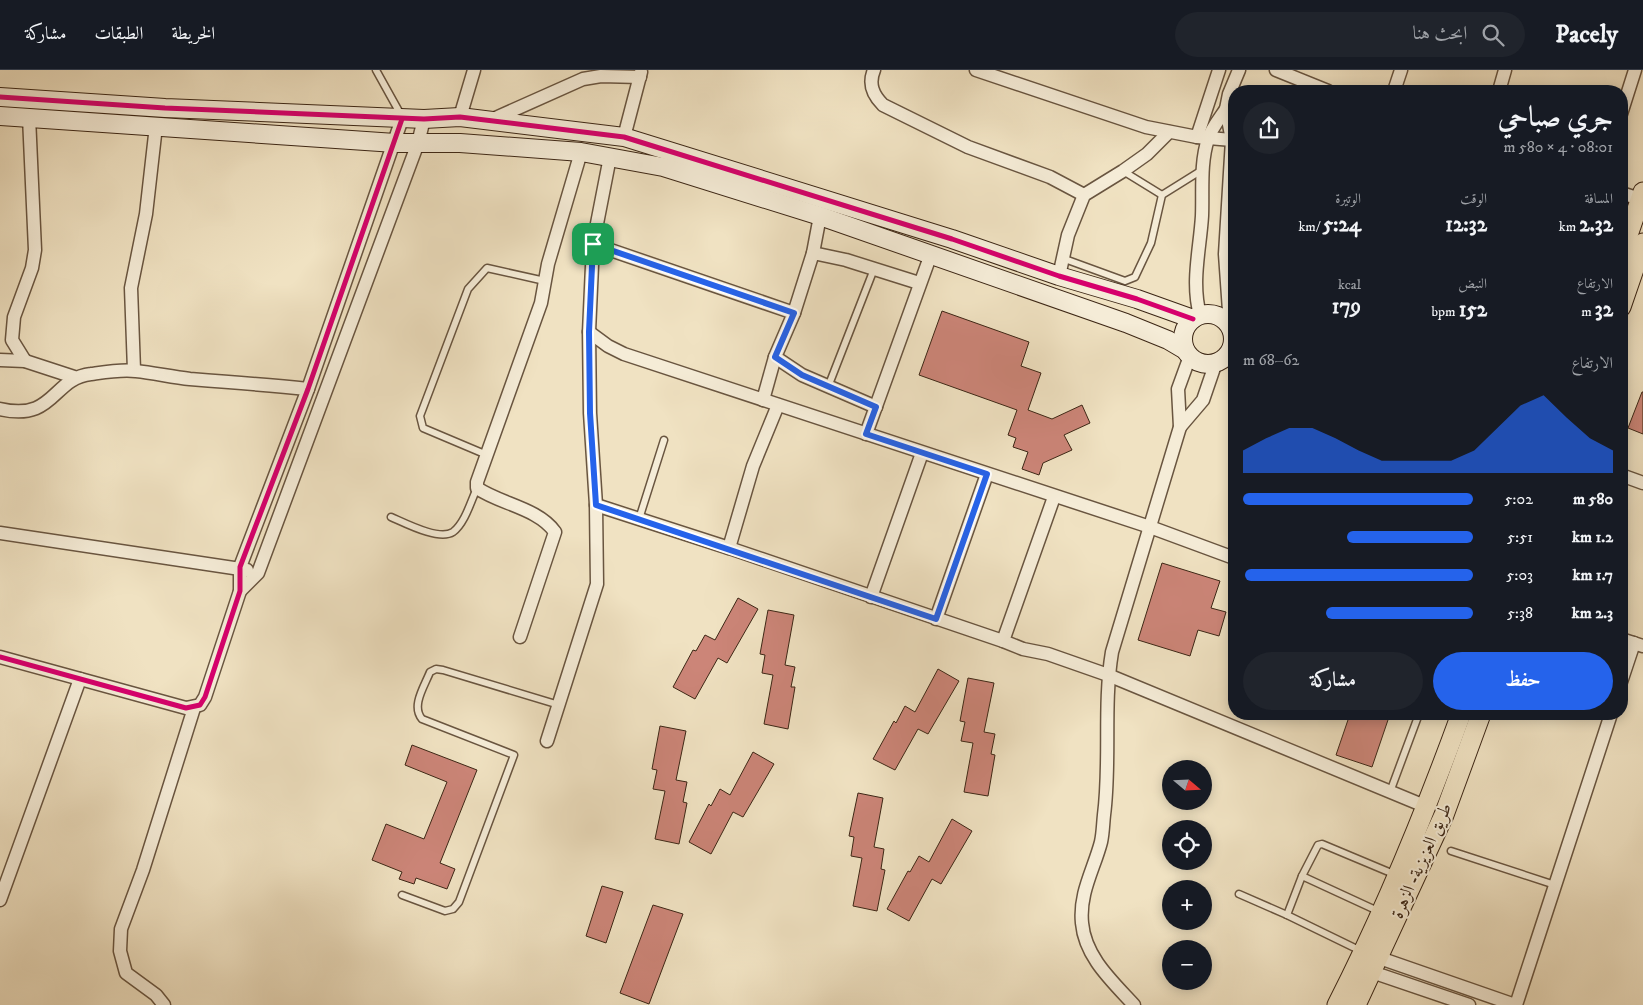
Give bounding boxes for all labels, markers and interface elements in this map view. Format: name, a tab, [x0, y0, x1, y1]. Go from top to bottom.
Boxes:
search box	[1175, 12, 1525, 57]
text: Pacely	[1555, 20, 1618, 50]
icon: search	[1479, 21, 1507, 49]
text: ابحث هنا	[1413, 22, 1467, 45]
text: مشاركة	[25, 23, 66, 45]
text: الطبقات	[94, 23, 143, 45]
text: الخريطة	[171, 23, 215, 45]
text: جري صباحي	[1498, 100, 1613, 135]
button: share	[1243, 102, 1295, 154]
text: 08:01 · 4 × 580 m	[1503, 137, 1613, 157]
text: الوتيرة	[1335, 190, 1361, 208]
text: الوقت	[1460, 190, 1487, 208]
text: المسافة	[1584, 190, 1613, 208]
text: 5:24	[1323, 212, 1361, 238]
text: 12:32	[1445, 212, 1487, 238]
text: 2.32	[1579, 212, 1613, 238]
text: /km	[1298, 218, 1323, 236]
text: km	[1559, 218, 1579, 236]
pin	[572, 223, 614, 265]
icon: arrive	[579, 230, 607, 258]
text: النبض	[1458, 275, 1487, 293]
text: الارتفاع	[1577, 275, 1613, 293]
text: kcal	[1338, 276, 1361, 294]
text: 179	[1332, 294, 1361, 320]
text: 152	[1459, 297, 1487, 323]
text: 32	[1595, 297, 1613, 323]
text: bpm	[1432, 303, 1459, 321]
text: m	[1581, 303, 1595, 321]
text: 62–68 m	[1243, 350, 1299, 370]
text: الارتفاع	[1571, 353, 1613, 373]
text: 5:02	[1504, 489, 1533, 509]
text: 580 m	[1573, 489, 1613, 509]
text: 5:51	[1507, 527, 1533, 547]
text: 1.2 km	[1572, 527, 1613, 547]
text: 5:03	[1506, 565, 1533, 585]
text: 1.7 km	[1572, 565, 1613, 585]
text: 5:38	[1507, 603, 1533, 623]
text: 2.3 km	[1572, 603, 1613, 623]
button: مشاركة	[1243, 652, 1423, 710]
button: حفظ	[1433, 652, 1613, 710]
north arrow	[1162, 760, 1212, 810]
map controls	[1162, 760, 1212, 990]
street label: طريق العزيزية- الزهرة	[1387, 800, 1457, 922]
button: locate	[1162, 820, 1212, 870]
button: +	[1162, 880, 1212, 930]
button: −	[1162, 940, 1212, 990]

